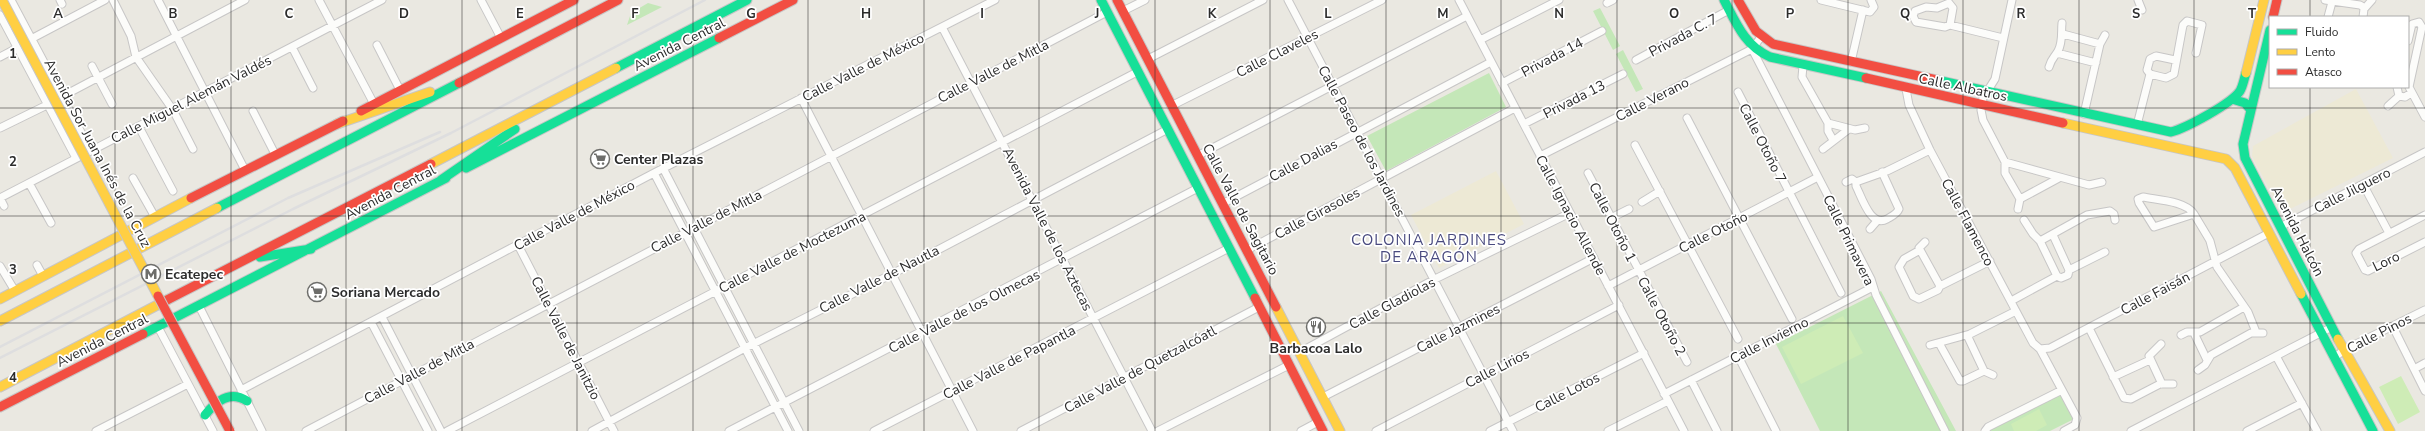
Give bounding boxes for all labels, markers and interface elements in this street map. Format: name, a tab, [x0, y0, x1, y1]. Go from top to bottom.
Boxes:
text: A	[53, 5, 63, 23]
text: B	[169, 5, 178, 23]
text: C	[285, 5, 294, 23]
text: D	[399, 5, 409, 23]
text: E	[516, 5, 524, 23]
text: F	[631, 5, 639, 23]
text: G	[746, 5, 756, 23]
text: H	[861, 5, 871, 23]
text: I	[980, 5, 984, 23]
text: J	[1094, 5, 1099, 23]
text: K	[1208, 5, 1217, 23]
text: L	[1324, 5, 1332, 23]
text: M	[1437, 5, 1449, 23]
text: N	[1554, 5, 1564, 23]
text: O	[1669, 5, 1679, 23]
text: P	[1786, 5, 1795, 23]
text: Q	[1900, 5, 1910, 23]
text: R	[2017, 5, 2026, 23]
text: S	[2132, 5, 2140, 23]
text: T	[2248, 5, 2257, 23]
street label: Privada C. 7	[1645, 9, 1721, 62]
street label: Avenida Central	[630, 13, 729, 76]
legend	[2269, 16, 2409, 88]
text: Fluido	[2305, 24, 2339, 40]
street label: Calle Claveles	[1233, 25, 1322, 82]
street label: Calle Valle de México	[799, 28, 928, 106]
street label: Privada 14	[1518, 33, 1586, 82]
street label: Calle Valle de Mitla	[934, 35, 1052, 108]
text: Lento	[2305, 44, 2336, 60]
text: 1	[9, 45, 17, 63]
street label: Calle Miguel Alemán Valdés	[108, 51, 275, 148]
street label: Avenida Sor Juana Inés de la Cruz	[40, 56, 156, 251]
street label: Calle Paseo de los Jardines	[1313, 62, 1410, 221]
text: Atasco	[2305, 64, 2342, 80]
street label: Calle Albatros	[1917, 69, 2009, 106]
street label: Calle Verano	[1612, 73, 1692, 126]
street label: Privada 13	[1540, 76, 1609, 123]
street label: Calle Otoño 7	[1734, 100, 1791, 186]
street label: Calle Dalias	[1266, 134, 1341, 186]
street label: Calle Valle de Sagitario	[1198, 140, 1283, 279]
street label: Avenida Valle de los Aztecas	[998, 144, 1097, 315]
supermarket icon: Center Plazas	[589, 148, 611, 170]
place label: Center Plazas	[614, 150, 703, 169]
street label: Calle Ignacio Allende	[1531, 152, 1610, 279]
text: 2	[9, 153, 17, 171]
street label: Avenida Central	[341, 160, 440, 224]
street label: Calle Jilguero	[2311, 163, 2394, 218]
street label: Calle Valle de México	[510, 175, 638, 255]
street label: Calle Flamenco	[1936, 175, 1999, 270]
street label: Calle Otoño 1	[1584, 179, 1641, 265]
street label: Calle Girasoles	[1271, 183, 1364, 244]
street label: Avenida Halcón	[2267, 183, 2328, 280]
street label: Calle Valle de Mitla	[647, 185, 765, 258]
street label: Calle Primavera	[1818, 192, 1879, 289]
street label: Calle Valle de Moctezuma	[715, 207, 869, 298]
street label: Calle Otoño	[1676, 207, 1751, 258]
district label: COLONIA JARDINES DE ARAGÓN	[1351, 230, 1507, 267]
street label: Calle Valle de Nautla	[816, 241, 943, 318]
street label: Loro	[2369, 247, 2403, 276]
text: 3	[9, 261, 17, 279]
metro station icon: Ecatepec	[140, 263, 162, 285]
place label: Ecatepec	[165, 265, 223, 284]
street label: Calle Valle de los Olmecas	[885, 265, 1043, 358]
street label: Calle Faisán	[2117, 267, 2193, 320]
street label: Calle Valle de Janitzio	[526, 273, 605, 403]
street label: Calle Gladiolas	[1346, 273, 1439, 334]
street label: Calle Otoño 2	[1633, 273, 1690, 359]
supermarket icon: Soriana Mercado	[306, 281, 328, 303]
place label: Soriana Mercado	[331, 283, 440, 302]
street label: Calle Jazmines	[1413, 299, 1504, 358]
street label: Avenida Central	[53, 309, 152, 372]
street label: Calle Pinos	[2344, 309, 2415, 358]
street label: Calle Invierno	[1727, 312, 1812, 368]
restaurant icon: Barbacoa Lalo	[1305, 316, 1327, 338]
street label: Calle Valle de Papantla	[940, 321, 1079, 404]
street label: Calle Valle de Quetzalcóatl	[1061, 321, 1221, 418]
street label: Calle Valle de Mitla	[361, 334, 478, 409]
place label: Barbacoa Lalo	[1270, 339, 1362, 358]
street label: Calle Lirios	[1462, 344, 1533, 393]
street label: Calle Lotos	[1532, 368, 1603, 417]
text: 4	[9, 369, 17, 387]

